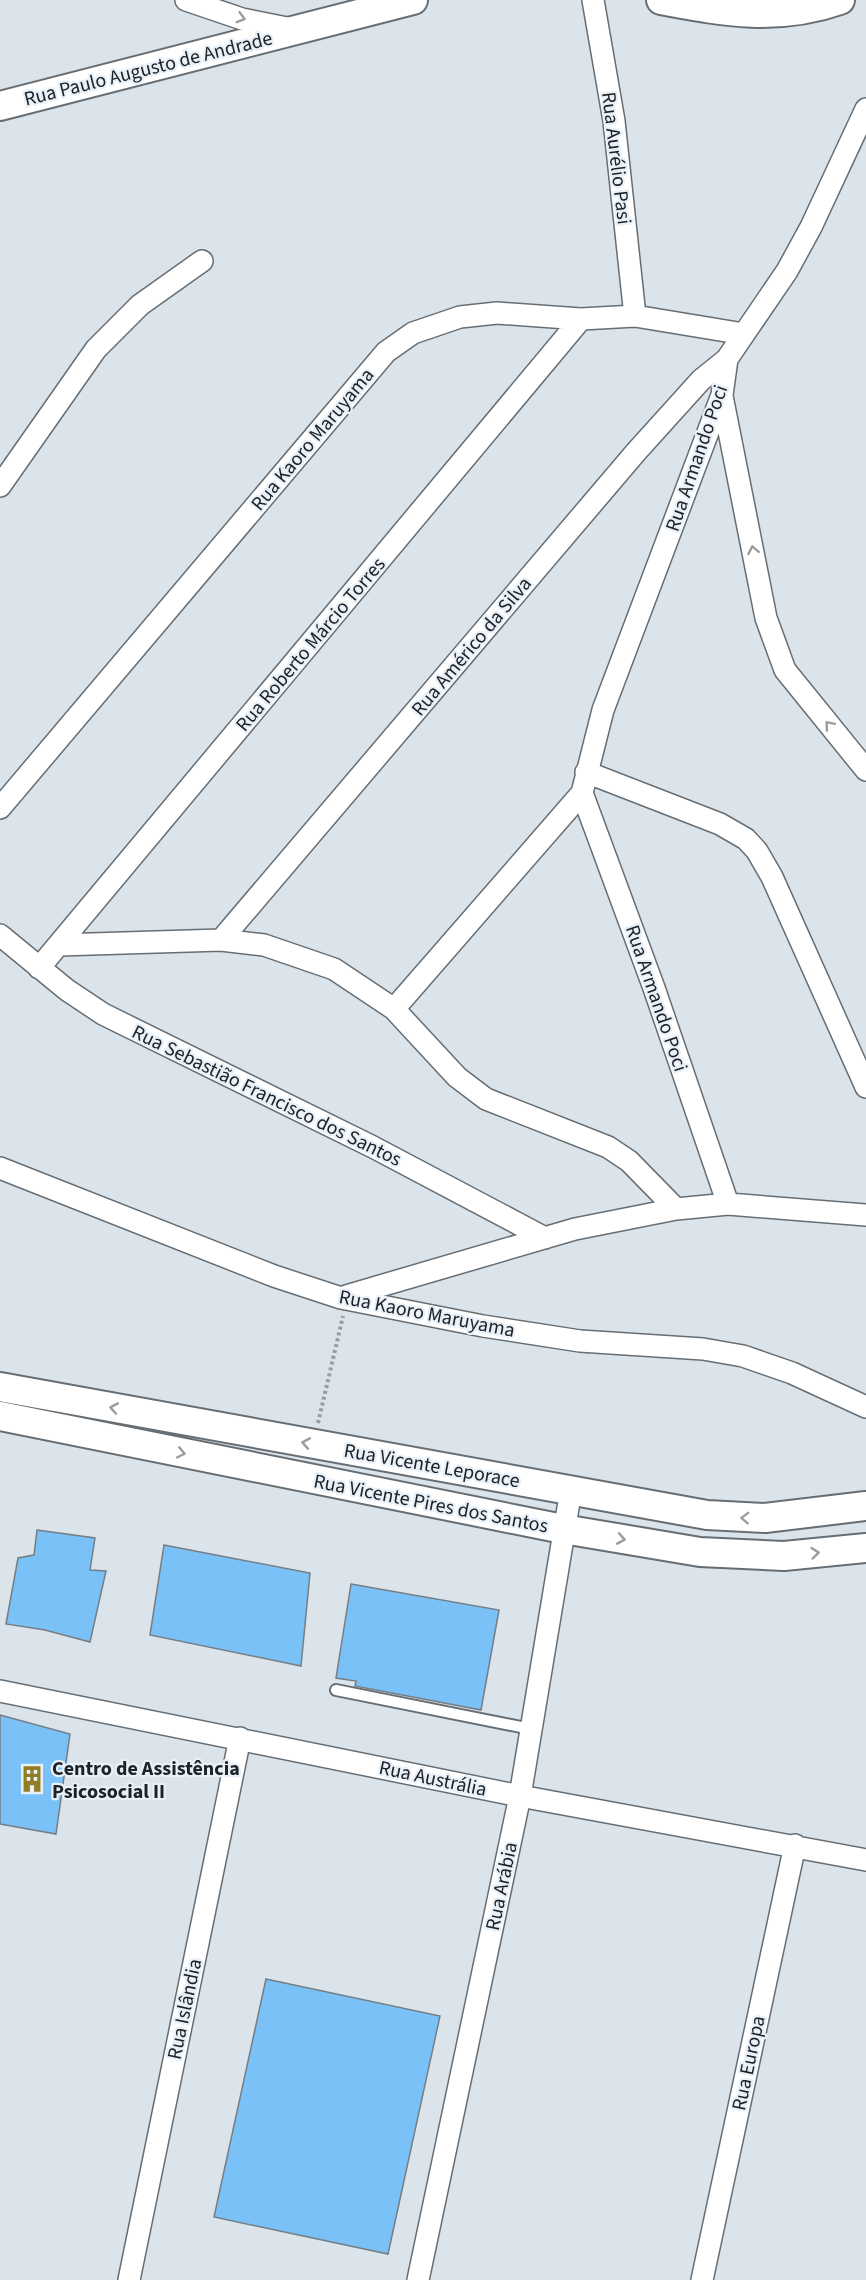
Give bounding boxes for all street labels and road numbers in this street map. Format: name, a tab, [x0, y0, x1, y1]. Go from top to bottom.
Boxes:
street label: Rua Paulo Augusto de Andrade	[21, 25, 275, 113]
street label: Rua Aurélio Pasi	[594, 90, 638, 226]
street label: Rua Kaoro Maruyama	[245, 362, 381, 517]
street label: Rua Armando Poci	[659, 381, 735, 535]
street label: Rua Roberto Márcio Torres	[229, 551, 392, 738]
street label: Rua Américo da Silva	[405, 571, 538, 722]
street label: Rua Armando Poci	[618, 921, 694, 1075]
street label: Rua Sebastião Francisco dos Santos	[127, 1018, 406, 1174]
street label: Rua Kaoro Maruyama	[337, 1283, 517, 1345]
street label: Rua Vicente Leporace	[342, 1437, 522, 1495]
street label: Rua Vicente Pires dos Santos	[311, 1467, 551, 1540]
street label: Rua Austrália	[376, 1754, 489, 1804]
street label: Rua Arábia	[479, 1839, 525, 1933]
street label: Rua Islândia	[161, 1956, 209, 2062]
street label: Rua Europa	[725, 2013, 773, 2113]

